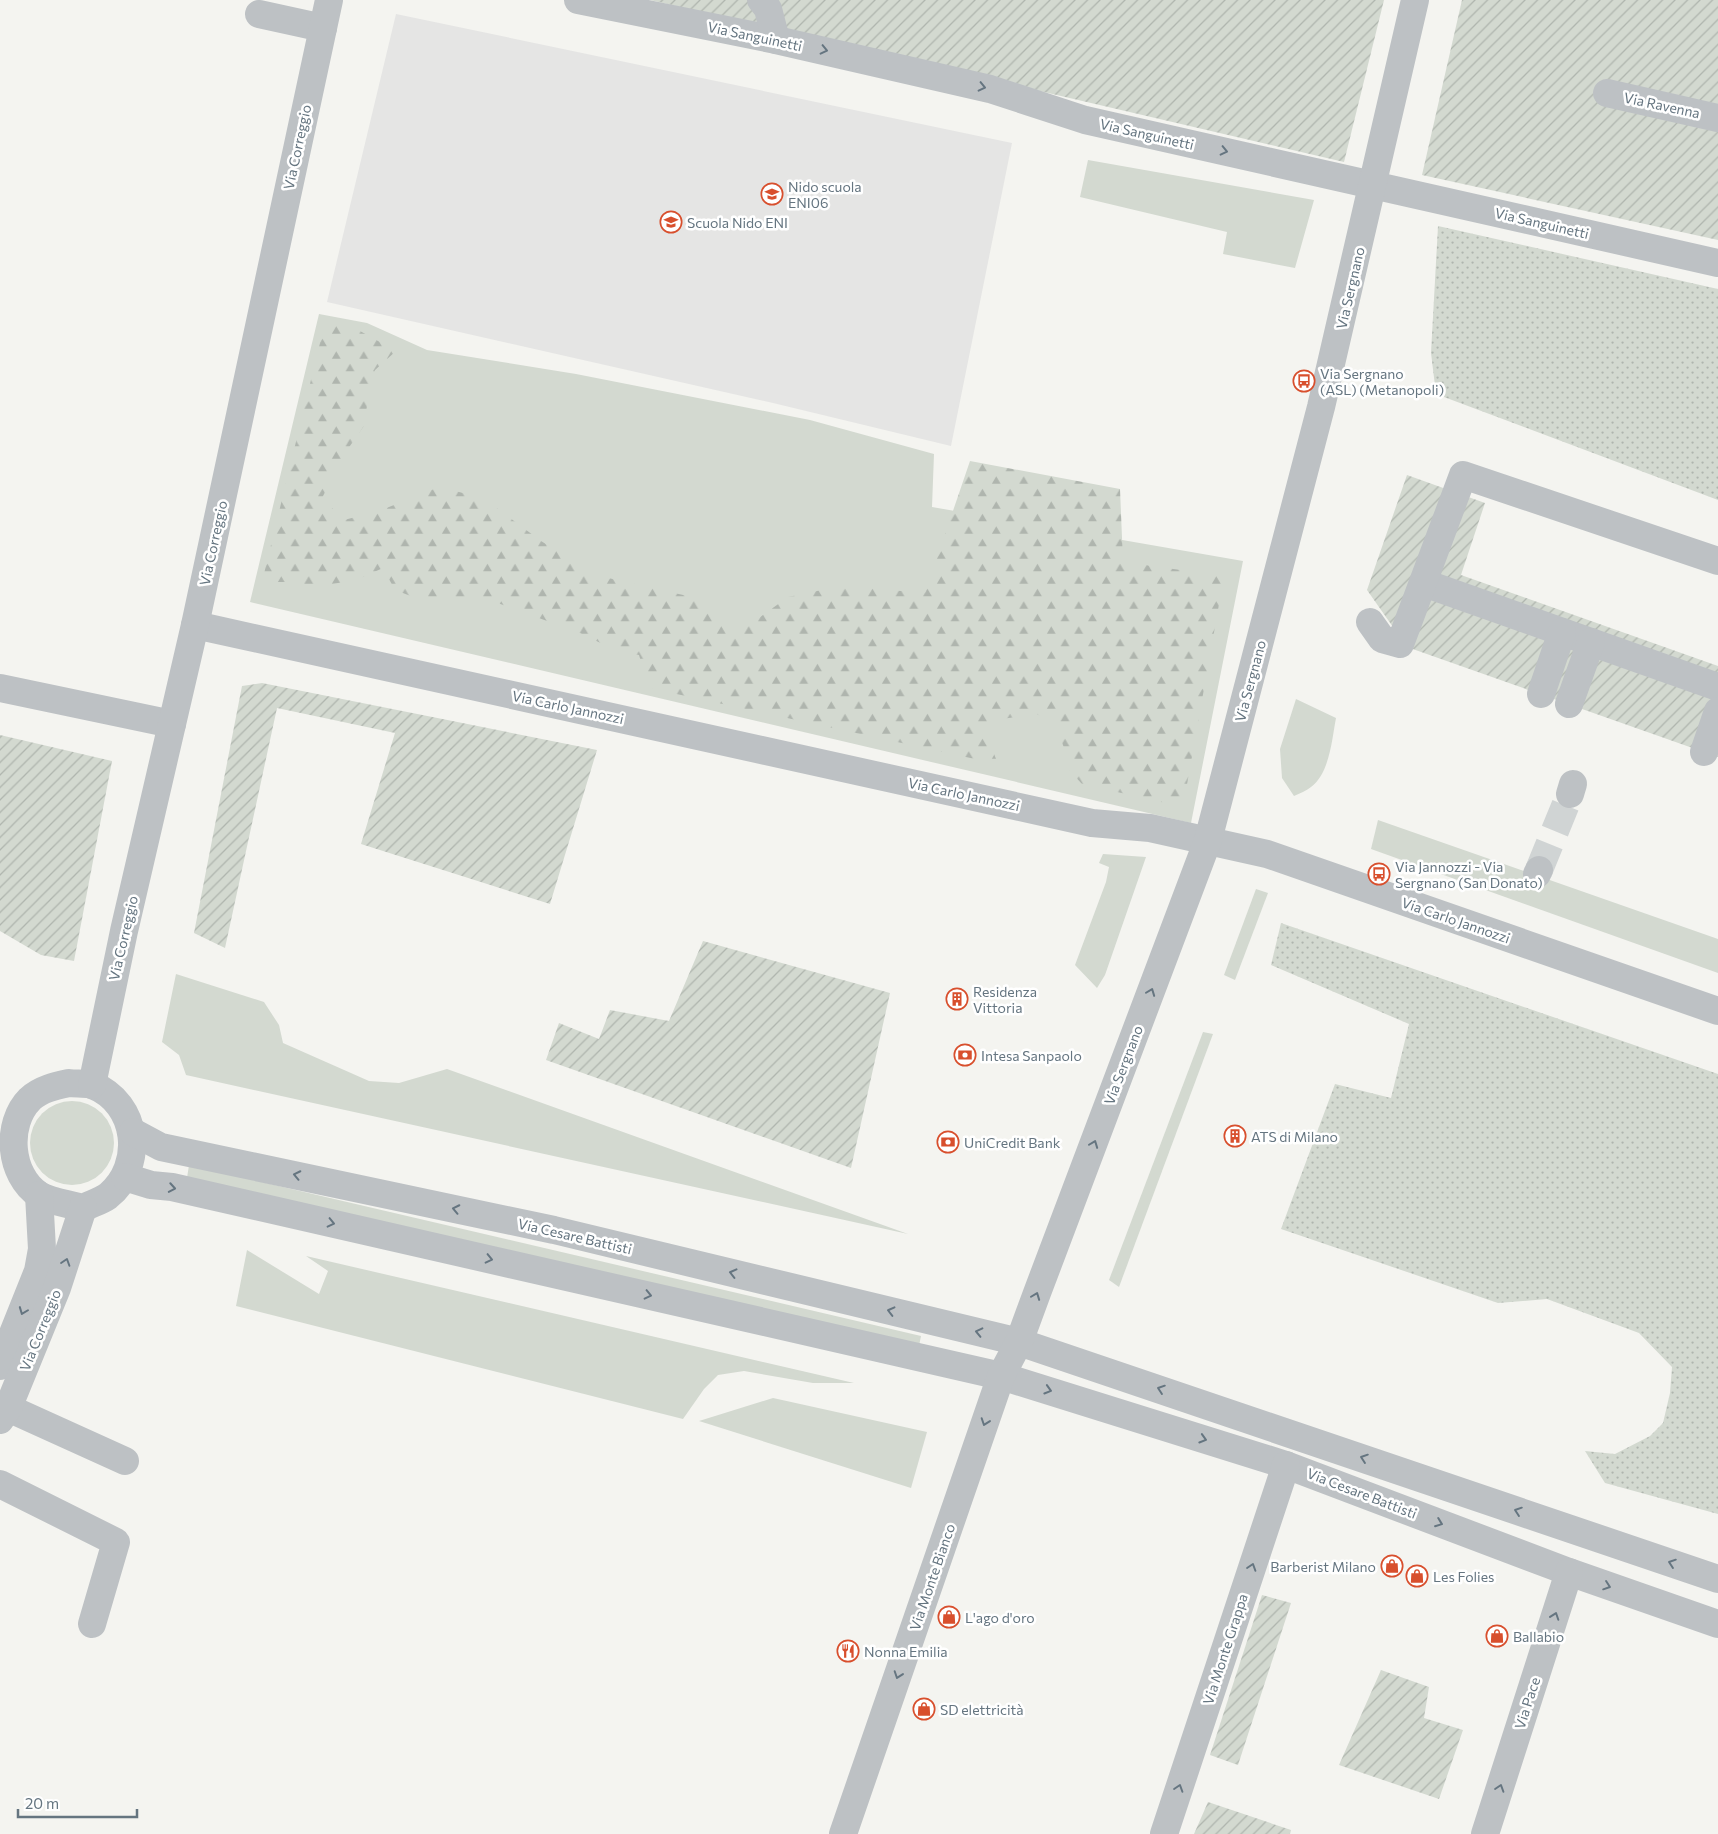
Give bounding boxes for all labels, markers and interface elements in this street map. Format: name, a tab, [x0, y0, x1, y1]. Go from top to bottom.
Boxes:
street label: Via Sanguinetti	[706, 18, 804, 54]
one-way arrow	[819, 44, 828, 55]
one-way arrow	[978, 81, 987, 92]
street label: Via Ravenna	[1622, 89, 1702, 121]
street label: Via Correggio	[280, 103, 314, 191]
street label: Via Sanguinetti	[1098, 115, 1196, 153]
one-way arrow	[1219, 145, 1228, 156]
place label: Nido scuola ENI06	[788, 178, 862, 211]
school or university icon: Nido scuola ENI06	[760, 182, 784, 206]
street label: Via Sanguinetti	[1493, 204, 1591, 242]
school or university icon: Scuola Nido ENI	[659, 210, 683, 234]
place label: Scuola Nido ENI	[687, 214, 788, 231]
street label: Via Sergnano	[1332, 245, 1368, 331]
place label: Via Sergnano (ASL) (Metanopoli)	[1320, 365, 1444, 398]
bus stop icon: Via Sergnano (ASL) (Metanopoli)	[1292, 369, 1316, 393]
street label: Via Correggio	[196, 499, 230, 587]
street label: Via Sergnano	[1231, 638, 1269, 724]
street label: Via Carlo Jannozzi	[511, 687, 625, 727]
street label: Via Carlo Jannozzi	[907, 774, 1021, 814]
place label: Via Jannozzi - Via Sergnano (San Donato)	[1395, 858, 1543, 891]
bus stop icon: Via Jannozzi - Via Sergnano (San Donato)	[1367, 862, 1391, 886]
street label: Via Carlo Jannozzi	[1400, 893, 1512, 947]
street label: Via Correggio	[105, 894, 141, 982]
place label: Residenza Vittoria	[973, 983, 1037, 1016]
building icon: Residenza Vittoria	[945, 987, 969, 1011]
one-way arrow	[1145, 988, 1155, 997]
street label: Via Sergnano	[1100, 1023, 1146, 1107]
bank icon: Intesa Sanpaolo	[953, 1043, 977, 1067]
place label: Intesa Sanpaolo	[981, 1047, 1082, 1064]
building icon: ATS di Milano	[1223, 1124, 1247, 1148]
place label: ATS di Milano	[1251, 1128, 1338, 1145]
bank icon: UniCredit Bank	[936, 1130, 960, 1154]
place label: UniCredit Bank	[964, 1134, 1061, 1151]
one-way arrow	[1087, 1140, 1098, 1149]
one-way arrow	[292, 1170, 301, 1181]
one-way arrow	[168, 1182, 177, 1192]
one-way arrow	[451, 1204, 460, 1215]
street label: Via Cesare Battisti	[516, 1215, 634, 1257]
one-way arrow	[326, 1217, 335, 1228]
one-way arrow	[485, 1253, 494, 1264]
one-way arrow	[60, 1258, 70, 1267]
one-way arrow	[730, 1269, 738, 1279]
street label: Via Correggio	[16, 1287, 64, 1373]
one-way arrow	[643, 1289, 652, 1300]
one-way arrow	[1030, 1292, 1040, 1301]
one-way arrow	[18, 1306, 28, 1314]
one-way arrow	[887, 1306, 896, 1317]
one-way arrow	[974, 1327, 983, 1338]
one-way arrow	[1157, 1384, 1166, 1394]
one-way arrow	[1043, 1385, 1052, 1395]
one-way arrow	[981, 1417, 991, 1426]
one-way arrow	[1199, 1433, 1207, 1443]
one-way arrow	[1361, 1454, 1369, 1464]
street label: Via Cesare Battisti	[1305, 1464, 1419, 1522]
one-way arrow	[1515, 1506, 1523, 1516]
one-way arrow	[1434, 1517, 1442, 1527]
street label: Via Monte Bianco	[906, 1521, 958, 1633]
shop icon: Barberist Milano	[1380, 1554, 1404, 1578]
place label: Barberist Milano	[1270, 1558, 1376, 1575]
one-way arrow	[1668, 1559, 1677, 1569]
one-way arrow	[1247, 1563, 1257, 1572]
shop icon: Les Folies	[1405, 1564, 1429, 1588]
place label: Les Folies	[1433, 1568, 1494, 1585]
one-way arrow	[1602, 1580, 1611, 1590]
street label: Via Monte Grappa	[1199, 1591, 1251, 1707]
shop icon: L'ago d'oro	[937, 1605, 961, 1629]
place label: L'ago d'oro	[965, 1609, 1035, 1626]
one-way arrow	[1549, 1613, 1559, 1621]
shop icon: Ballabio	[1485, 1624, 1509, 1648]
place label: Ballabio	[1513, 1628, 1564, 1645]
restaurant icon: Nonna Emilia	[836, 1639, 860, 1663]
place label: Nonna Emilia	[864, 1643, 948, 1660]
one-way arrow	[894, 1670, 904, 1679]
street label: Via Pace	[1511, 1675, 1543, 1731]
shop icon: SD elettricità	[912, 1697, 936, 1721]
place label: SD elettricità	[940, 1701, 1024, 1718]
one-way arrow	[1174, 1784, 1184, 1792]
one-way arrow	[1494, 1784, 1504, 1792]
scale bar	[18, 1786, 136, 1818]
text: 20 m	[25, 1794, 59, 1812]

